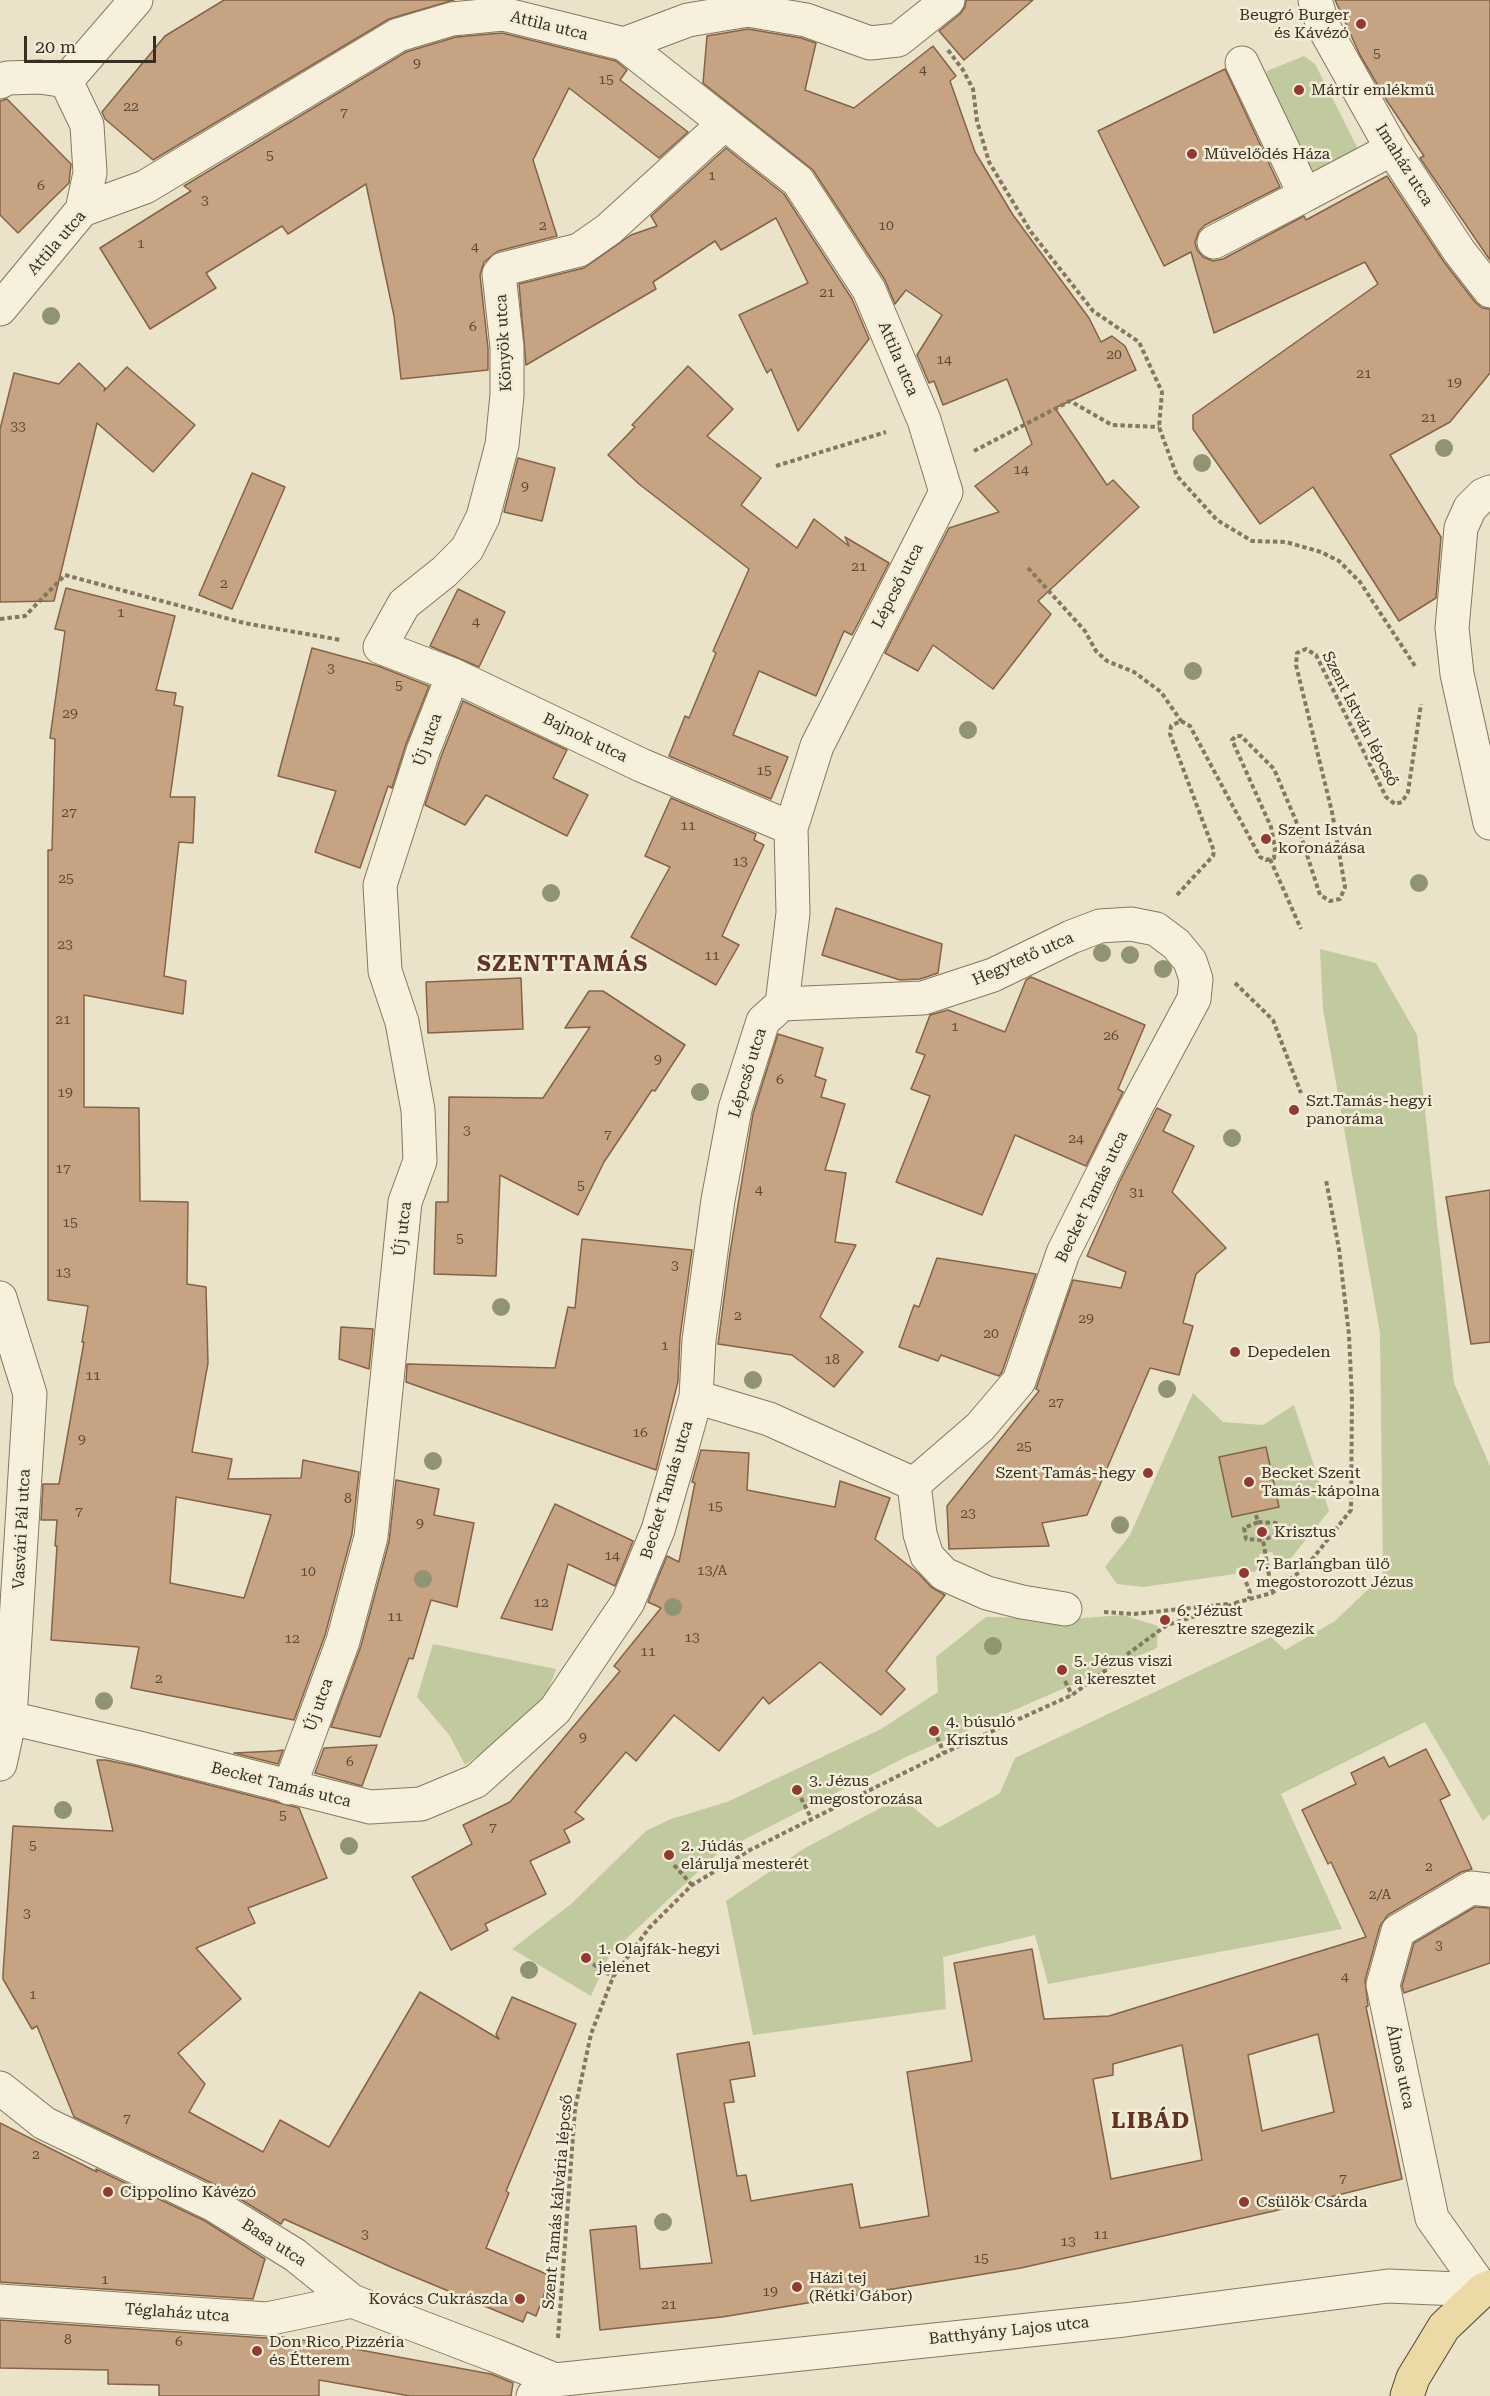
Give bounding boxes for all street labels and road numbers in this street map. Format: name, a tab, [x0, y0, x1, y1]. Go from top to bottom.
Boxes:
street label: Attila utca	[508, 7, 590, 45]
street label: Imaház utca	[1371, 120, 1437, 210]
street label: Attila utca	[24, 207, 90, 279]
street label: Könyök utca	[492, 294, 516, 392]
street label: Attila utca	[874, 319, 922, 399]
street label: Lépcső utca	[868, 540, 928, 632]
street label: Szent István lépcső	[1318, 648, 1402, 790]
street label: Bajnok utca	[540, 709, 630, 767]
street label: Új utca	[410, 711, 446, 769]
street label: Hegytető utca	[969, 928, 1077, 990]
street label: Lépcső utca	[725, 1026, 771, 1120]
street label: Becket Tamás utca	[1052, 1128, 1132, 1266]
street label: Új utca	[390, 1200, 416, 1258]
street label: Becket Tamás utca	[637, 1418, 697, 1562]
street label: Vasvári Pál utca	[9, 1468, 35, 1590]
street label: Új utca	[301, 1676, 337, 1734]
street label: Becket Tamás utca	[209, 1758, 353, 1812]
street label: Álmos utca	[1382, 2023, 1418, 2111]
street label: Szent Tamás kálvária lépcső	[539, 2094, 577, 2310]
street label: Basa utca	[238, 2215, 310, 2271]
street label: Téglaház utca	[124, 2300, 230, 2326]
street label: Batthyány Lajos utca	[928, 2313, 1090, 2349]

